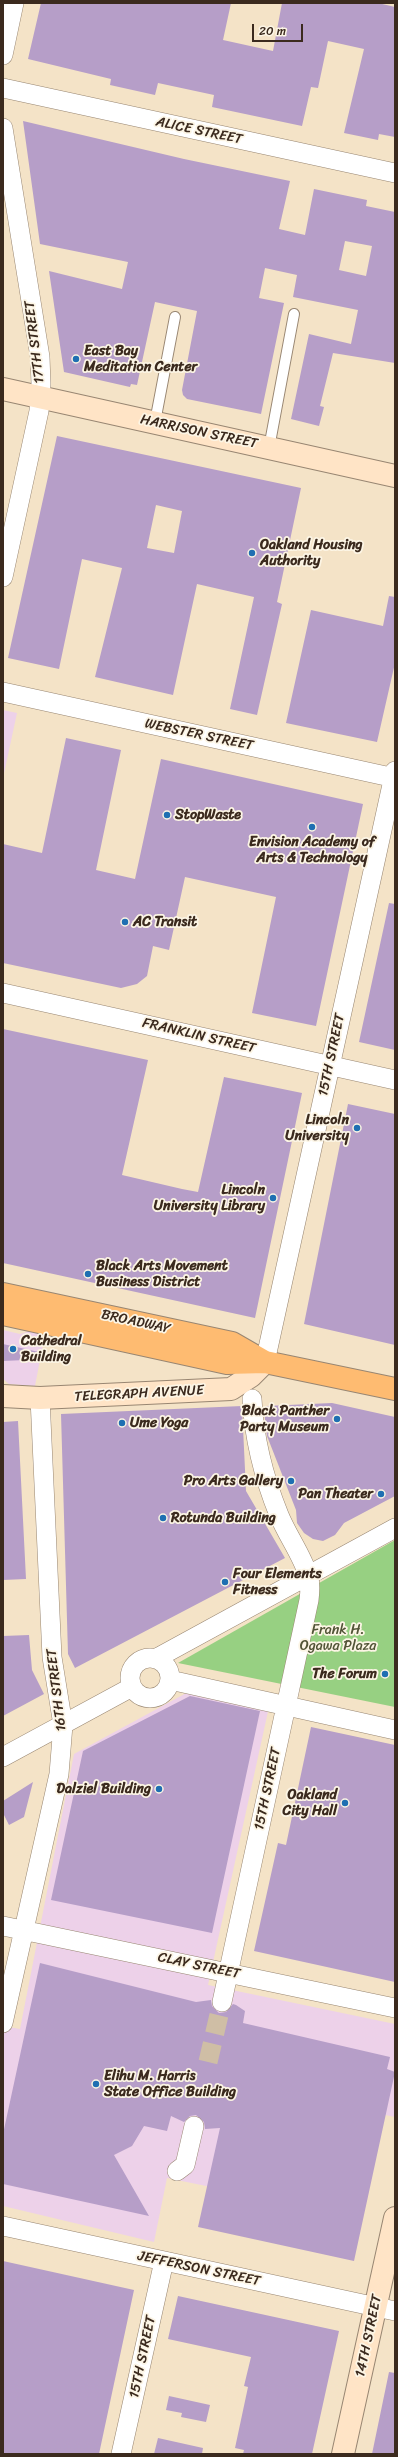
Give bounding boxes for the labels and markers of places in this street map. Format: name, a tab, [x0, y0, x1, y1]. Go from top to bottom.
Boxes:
place label: East Bay Meditation Center	[84, 343, 197, 376]
marker: East Bay Meditation Center	[71, 354, 81, 364]
place label: Oakland Housing Authority	[260, 537, 363, 570]
marker: Oakland Housing Authority	[247, 548, 257, 558]
place label: StopWaste	[175, 807, 241, 823]
marker: StopWaste	[162, 810, 172, 820]
marker: Envision Academy of Arts & Technology	[307, 822, 317, 832]
place label: Envision Academy of Arts & Technology	[249, 834, 375, 866]
place label: AC Transit	[133, 914, 197, 930]
marker: AC Transit	[120, 917, 130, 927]
place label: Lincoln University	[285, 1112, 349, 1144]
marker: Lincoln University	[352, 1123, 362, 1133]
place label: Lincoln University Library	[154, 1182, 265, 1214]
marker: Lincoln University Library	[268, 1193, 278, 1203]
place label: Black Arts Movement Business District	[96, 1258, 228, 1290]
marker: Black Arts Movement Business District	[83, 1269, 93, 1279]
place label: Cathedral Building	[21, 1333, 82, 1366]
marker: Cathedral Building	[8, 1344, 18, 1354]
place label: Black Panther Party Museum	[240, 1403, 329, 1436]
marker: Black Panther Party Museum	[332, 1414, 342, 1424]
place label: Ume Yoga	[130, 1415, 188, 1431]
marker: Ume Yoga	[117, 1418, 127, 1428]
place label: Pro Arts Gallery	[184, 1473, 283, 1489]
marker: Pro Arts Gallery	[286, 1476, 296, 1486]
place label: Pan Theater	[298, 1486, 373, 1502]
marker: Pan Theater	[376, 1489, 386, 1499]
place label: Rotunda Building	[171, 1510, 276, 1526]
marker: Rotunda Building	[158, 1513, 168, 1523]
place label: Four Elements Fitness	[233, 1566, 322, 1598]
marker: Four Elements Fitness	[220, 1577, 230, 1587]
place label: The Forum	[312, 1666, 377, 1682]
marker: The Forum	[380, 1669, 390, 1679]
place label: Dalziel Building	[57, 1781, 151, 1797]
marker: Dalziel Building	[154, 1784, 164, 1794]
place label: Oakland City Hall	[282, 1787, 337, 1820]
marker: Oakland City Hall	[340, 1798, 350, 1808]
place label: Elihu M. Harris State Office Building	[104, 2068, 236, 2100]
marker: Elihu M. Harris State Office Building	[91, 2079, 101, 2089]

